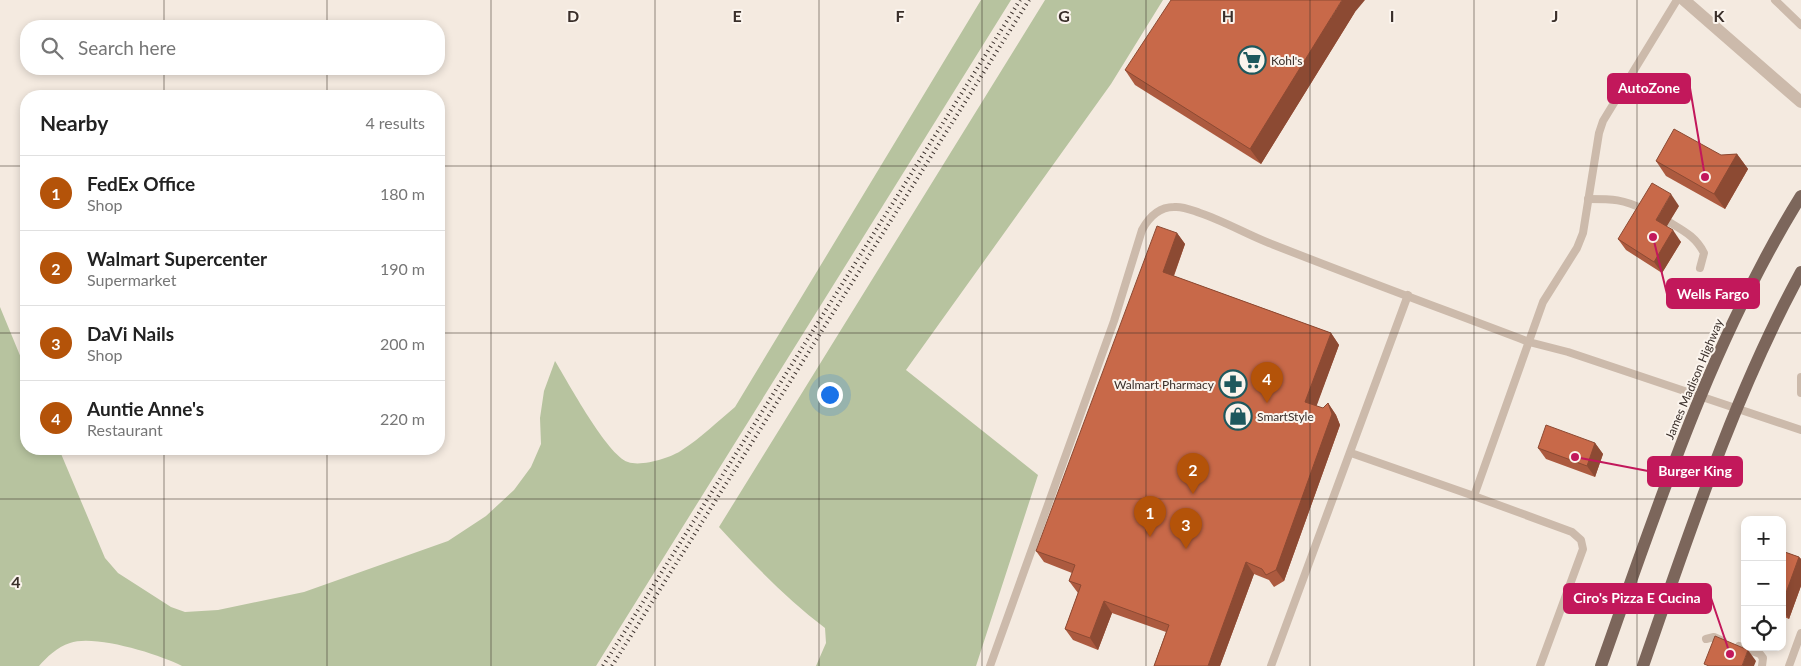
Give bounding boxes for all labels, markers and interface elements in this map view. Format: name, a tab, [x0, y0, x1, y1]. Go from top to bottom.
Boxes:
text: D	[567, 6, 579, 25]
text: E	[732, 6, 742, 25]
text: F	[895, 6, 905, 25]
text: G	[1058, 6, 1070, 25]
text: H	[1222, 6, 1234, 25]
text: I	[1390, 6, 1394, 25]
text: J	[1552, 6, 1558, 25]
text: K	[1714, 6, 1726, 25]
search box	[20, 20, 445, 75]
icon: search	[38, 34, 66, 62]
text: Search here	[78, 36, 176, 59]
supermarket icon: Kohl's	[1237, 45, 1267, 75]
place label: Kohl's	[1271, 53, 1302, 68]
callout: AutoZone	[1608, 74, 1690, 103]
text: AutoZone	[1617, 79, 1680, 96]
text: Nearby	[40, 110, 108, 135]
text: 4 results	[365, 113, 425, 132]
text: FedEx Office	[87, 172, 195, 195]
text: 1	[51, 184, 61, 203]
text: 180 m	[380, 184, 425, 203]
text: Shop	[87, 195, 123, 214]
text: Walmart Supercenter	[87, 247, 267, 270]
text: 2	[51, 259, 61, 278]
text: 190 m	[380, 259, 425, 278]
text: Supermarket	[87, 270, 176, 289]
callout: Wells Fargo	[1667, 279, 1759, 308]
text: Wells Fargo	[1677, 285, 1749, 302]
street label: James Madison Highway	[1662, 316, 1727, 442]
text: DaVi Nails	[87, 322, 174, 345]
text: 3	[51, 334, 61, 353]
text: 200 m	[380, 334, 425, 353]
text: Shop	[87, 345, 123, 364]
pin: 4	[1251, 362, 1283, 403]
pharmacy icon: Walmart Pharmacy	[1218, 369, 1248, 399]
place label: Walmart Pharmacy	[1114, 377, 1215, 392]
your location	[817, 382, 843, 408]
text: Auntie Anne's	[87, 397, 204, 420]
shop icon: SmartStyle	[1223, 401, 1253, 431]
text: 4	[51, 409, 61, 428]
text: 220 m	[380, 409, 425, 428]
place label: SmartStyle	[1257, 409, 1314, 424]
text: Restaurant	[87, 420, 163, 439]
pin: 2	[1177, 453, 1209, 494]
callout: Burger King	[1648, 457, 1742, 486]
text: Burger King	[1658, 462, 1732, 479]
pin: 1	[1134, 496, 1166, 537]
pin: 3	[1170, 508, 1202, 549]
map controls	[1741, 516, 1786, 651]
button: +	[1741, 516, 1786, 561]
button: −	[1741, 561, 1786, 606]
text: 4	[11, 572, 21, 591]
callout: Ciro's Pizza E Cucina	[1564, 584, 1711, 613]
text: Ciro's Pizza E Cucina	[1573, 589, 1701, 606]
button: locate	[1741, 606, 1786, 651]

